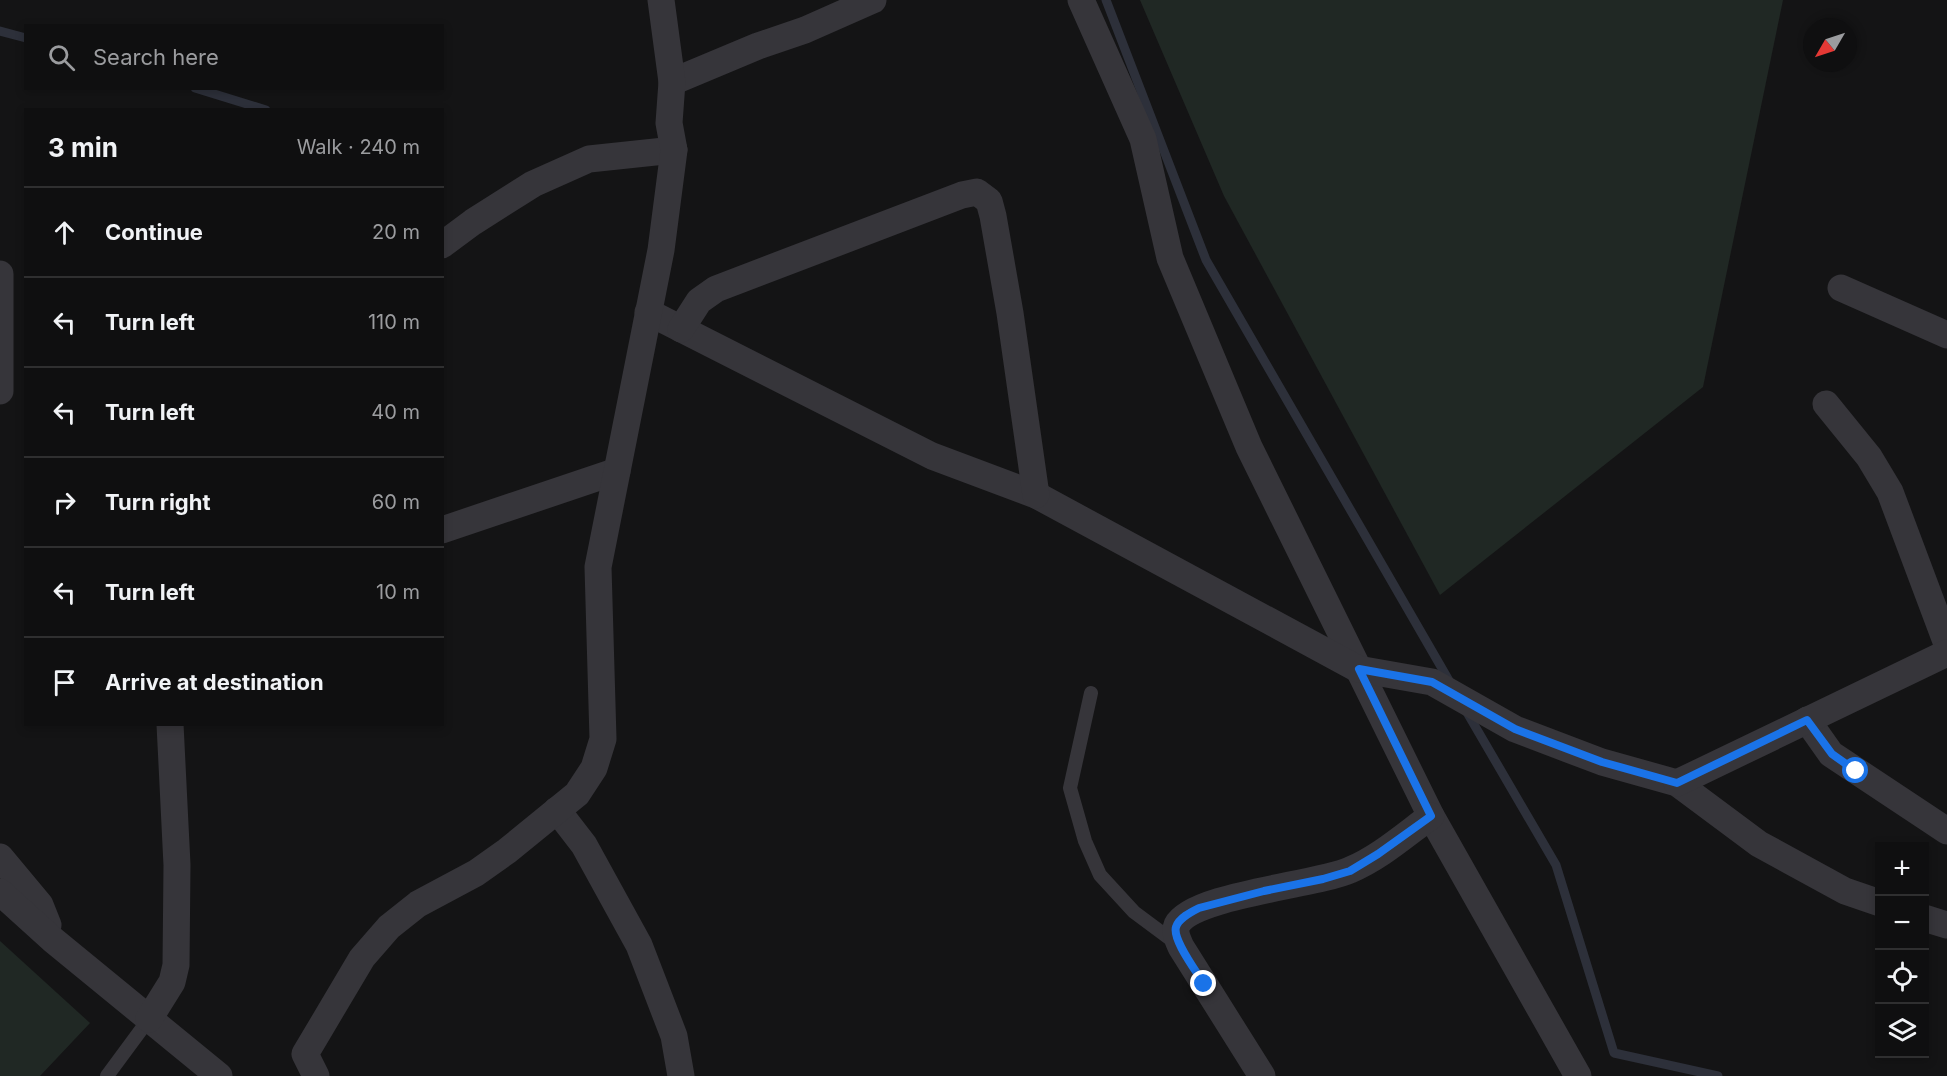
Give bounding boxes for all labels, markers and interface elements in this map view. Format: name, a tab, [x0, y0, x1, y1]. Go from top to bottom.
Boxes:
north arrow	[1803, 18, 1857, 72]
search box	[24, 24, 444, 90]
icon: search	[45, 41, 78, 74]
text: Search here	[93, 44, 219, 70]
text: 3 min	[48, 132, 118, 163]
text: Walk · 240 m	[297, 135, 420, 159]
icon: ahead	[48, 216, 81, 249]
text: Continue	[105, 219, 203, 245]
text: 20 m	[372, 220, 420, 244]
icon: left	[48, 306, 81, 339]
text: Turn left	[105, 309, 195, 335]
text: 110 m	[368, 310, 420, 334]
icon: left	[48, 396, 81, 429]
text: Turn left	[105, 399, 195, 425]
text: 40 m	[371, 400, 420, 424]
icon: right	[48, 486, 81, 519]
text: Turn right	[105, 489, 211, 515]
text: 60 m	[372, 490, 420, 514]
icon: left	[48, 576, 81, 609]
text: Turn left	[105, 579, 195, 605]
text: 10 m	[376, 580, 420, 604]
icon: arrive	[48, 666, 81, 699]
text: Arrive at destination	[105, 669, 324, 695]
route start	[1842, 757, 1868, 783]
map controls	[1875, 842, 1929, 1058]
button: +	[1875, 842, 1929, 896]
button: −	[1875, 896, 1929, 950]
button: locate	[1875, 950, 1929, 1004]
route end	[1190, 970, 1216, 996]
button: layers	[1875, 1004, 1929, 1058]

